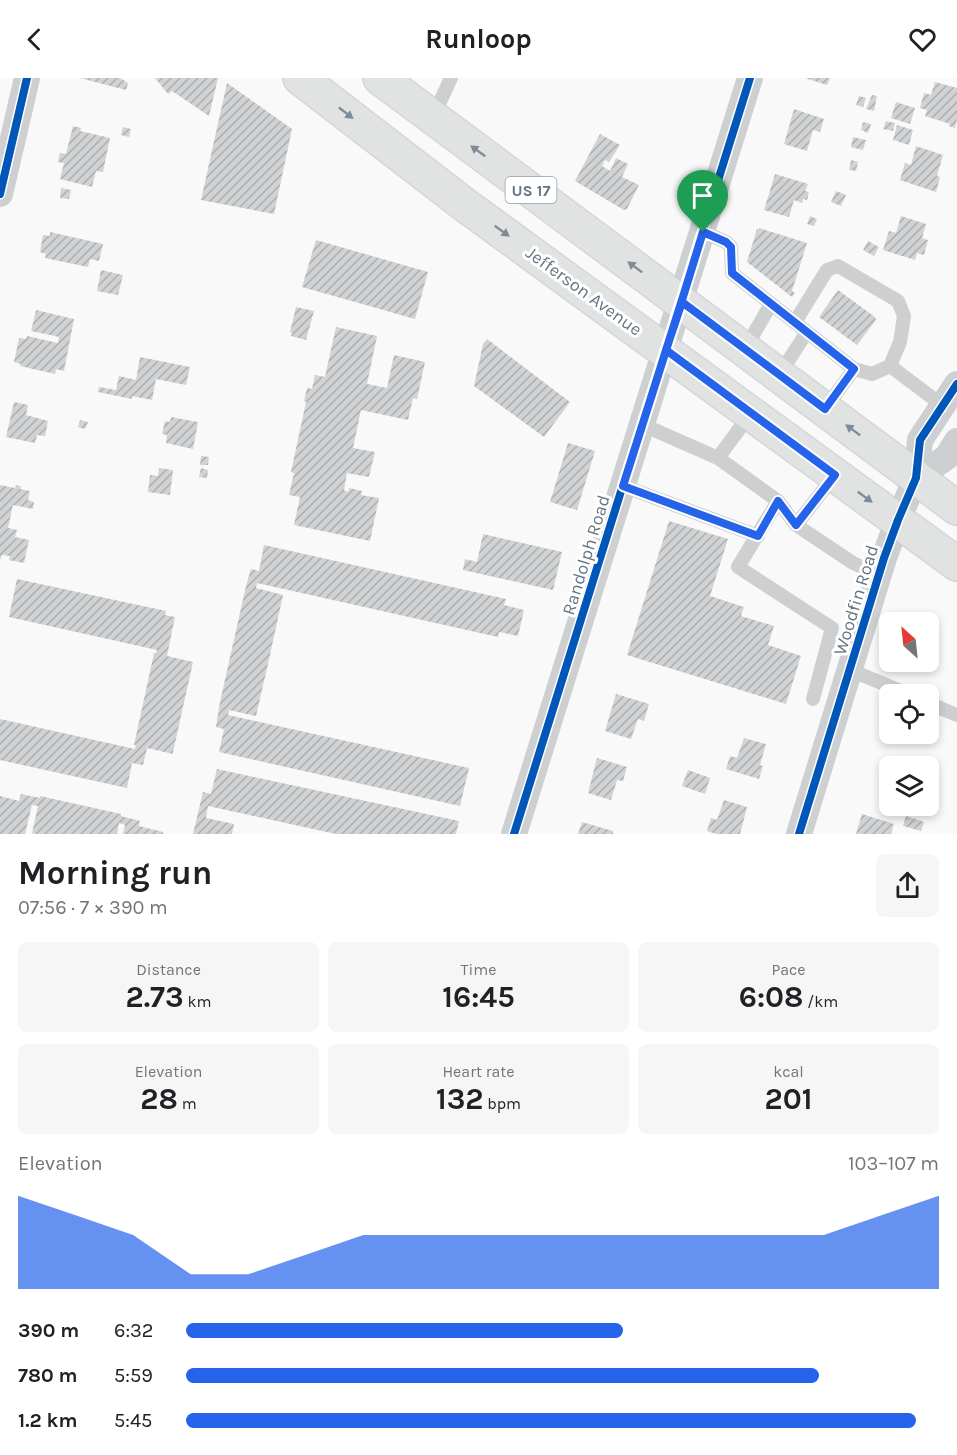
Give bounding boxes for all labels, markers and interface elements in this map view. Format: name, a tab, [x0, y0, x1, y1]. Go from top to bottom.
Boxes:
icon: back	[18, 23, 51, 56]
text: Runloop	[425, 23, 532, 55]
icon: heart	[906, 23, 939, 56]
one-way arrow	[338, 107, 354, 120]
one-way arrow	[470, 145, 486, 157]
pin	[677, 170, 728, 232]
road number: US 17	[506, 177, 556, 203]
icon: arrive	[686, 179, 719, 212]
one-way arrow	[493, 225, 509, 237]
street label: Jefferson Avenue	[522, 241, 646, 341]
one-way arrow	[627, 261, 643, 273]
one-way arrow	[845, 424, 861, 436]
one-way arrow	[857, 491, 873, 503]
street label: Randolph Road	[557, 492, 615, 618]
street label: Woodfin Road	[829, 542, 883, 658]
north arrow	[879, 612, 939, 672]
map controls	[879, 612, 939, 816]
button: locate	[879, 684, 939, 744]
button: layers	[879, 756, 939, 816]
text: Morning run	[18, 854, 212, 892]
button: share	[876, 854, 939, 917]
text: 07:56 · 7 × 390 m	[18, 896, 168, 919]
text: Distance	[136, 960, 201, 979]
text: Time	[461, 960, 496, 979]
text: Pace	[771, 960, 806, 979]
text: 2.73	[126, 979, 184, 1015]
text: 16:45	[442, 979, 515, 1015]
text: 6:08	[739, 979, 803, 1015]
text: km	[184, 992, 211, 1011]
text: /km	[803, 992, 838, 1011]
text: Elevation	[135, 1062, 202, 1081]
text: Heart rate	[442, 1062, 515, 1081]
text: kcal	[773, 1062, 804, 1081]
text: 28	[140, 1081, 178, 1117]
text: 132	[436, 1081, 483, 1117]
text: 201	[765, 1081, 812, 1117]
text: m	[178, 1094, 197, 1113]
text: bpm	[483, 1094, 521, 1113]
text: Elevation	[18, 1152, 103, 1175]
text: 103–107 m	[848, 1152, 939, 1175]
text: 390 m	[18, 1319, 79, 1342]
text: 6:32	[114, 1319, 153, 1342]
text: 780 m	[18, 1364, 78, 1387]
text: 5:59	[114, 1364, 153, 1387]
text: 1.2 km	[18, 1409, 77, 1432]
text: 5:45	[114, 1409, 152, 1432]

